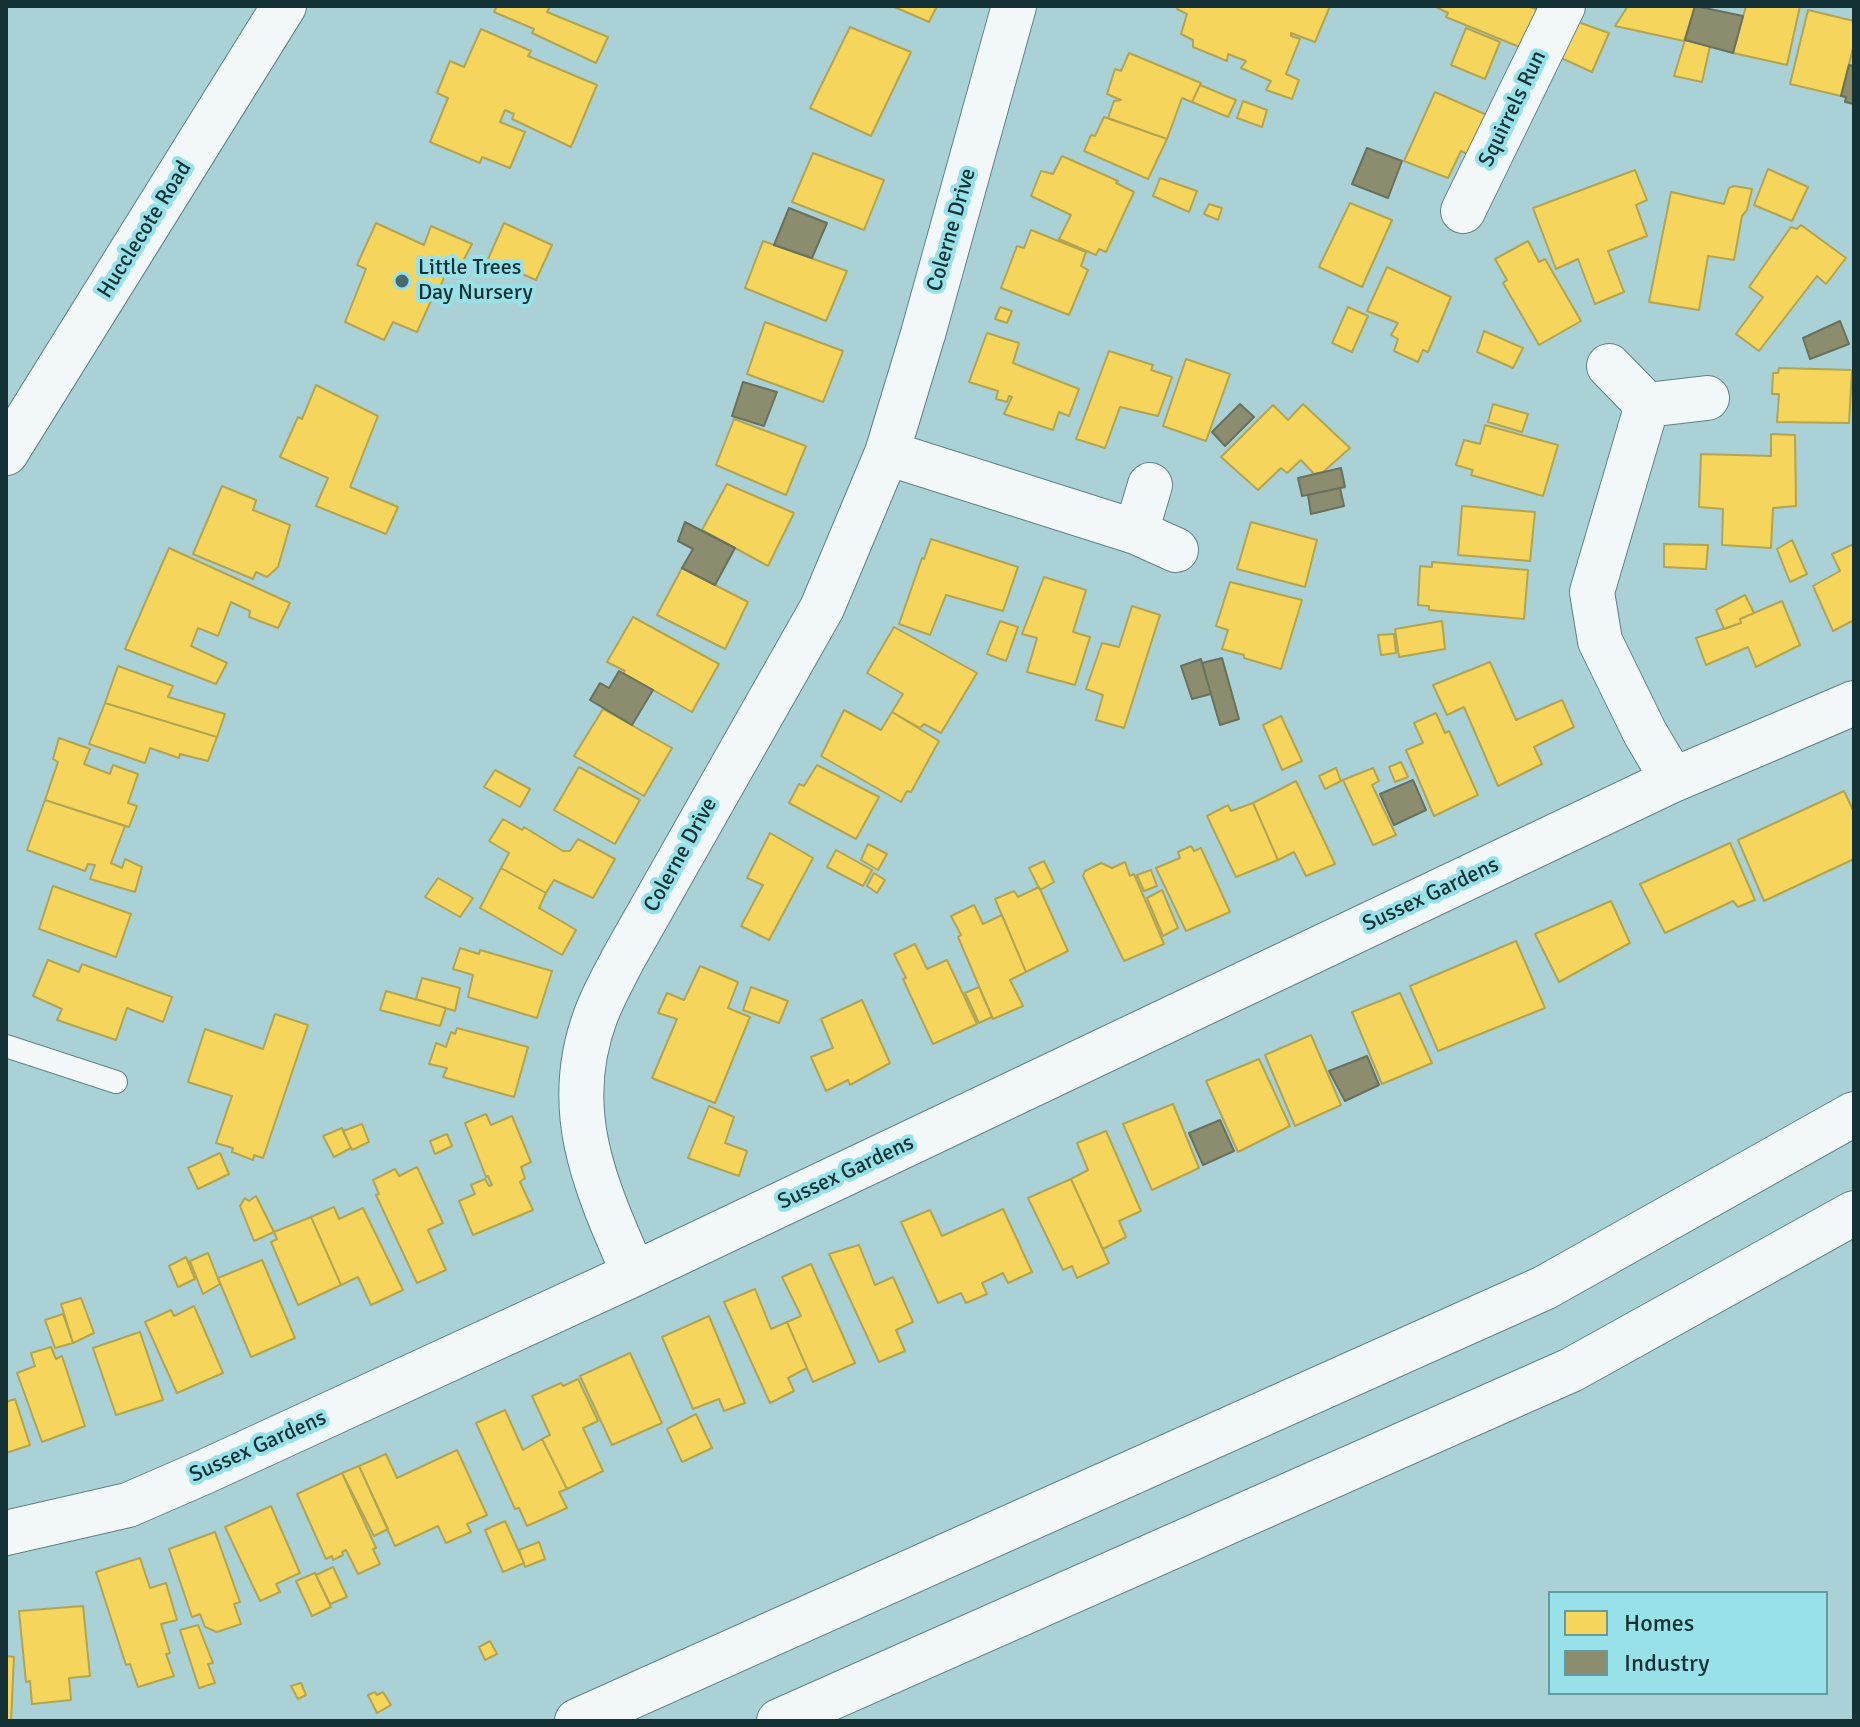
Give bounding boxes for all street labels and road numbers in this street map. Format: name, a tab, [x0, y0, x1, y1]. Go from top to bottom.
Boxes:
street label: Squirrels Run	[1473, 46, 1553, 172]
street label: Hucclecote Road	[92, 157, 198, 303]
street label: Colerne Drive	[922, 165, 982, 295]
street label: Colerne Drive	[639, 793, 723, 917]
street label: Sussex Gardens	[1359, 852, 1503, 938]
street label: Sussex Gardens	[774, 1130, 918, 1216]
street label: Sussex Gardens	[185, 1405, 331, 1489]

